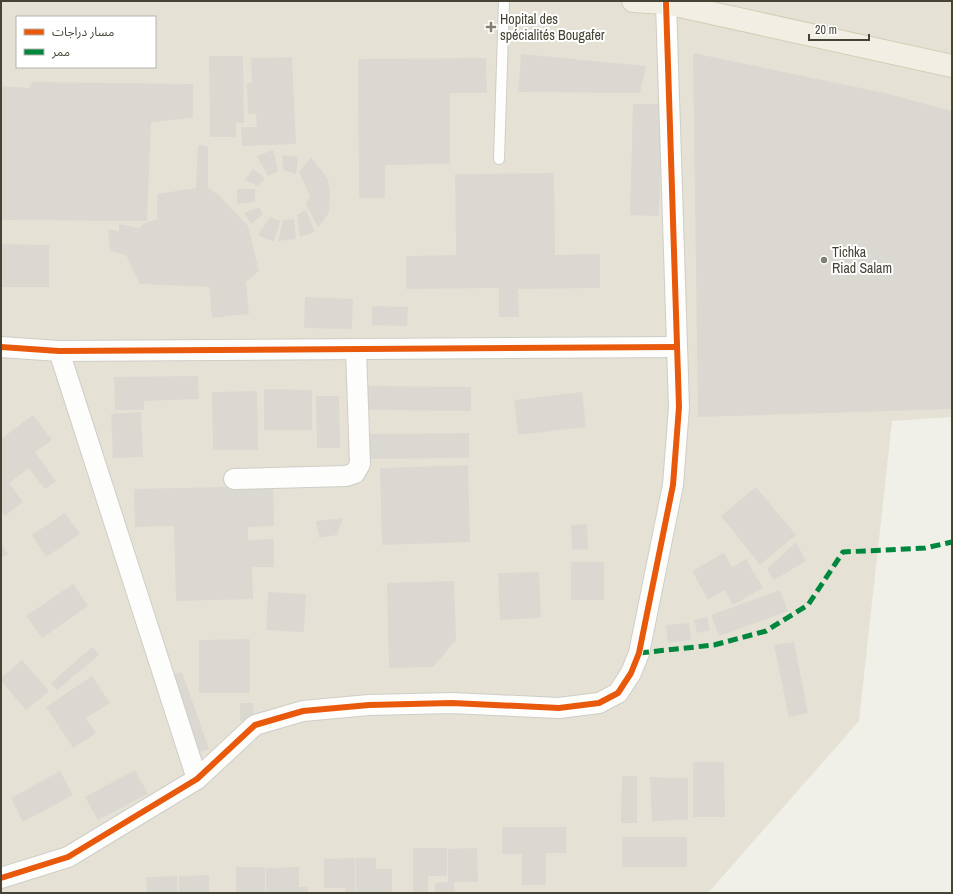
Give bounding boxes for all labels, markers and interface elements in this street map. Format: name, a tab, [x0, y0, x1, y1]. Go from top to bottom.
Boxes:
place label: Hopital des spécialités Bougafer	[500, 10, 605, 44]
legend	[16, 16, 156, 68]
scale bar	[809, 16, 869, 42]
marker: Hopital des spécialités Bougafer	[485, 21, 497, 33]
text: 20 m	[815, 22, 837, 38]
text: مسار دراجات	[52, 24, 114, 40]
text: ممر	[51, 44, 70, 60]
place label: Tichka Riad Salam	[832, 243, 892, 277]
marker: Tichka Riad Salam	[819, 255, 829, 265]

